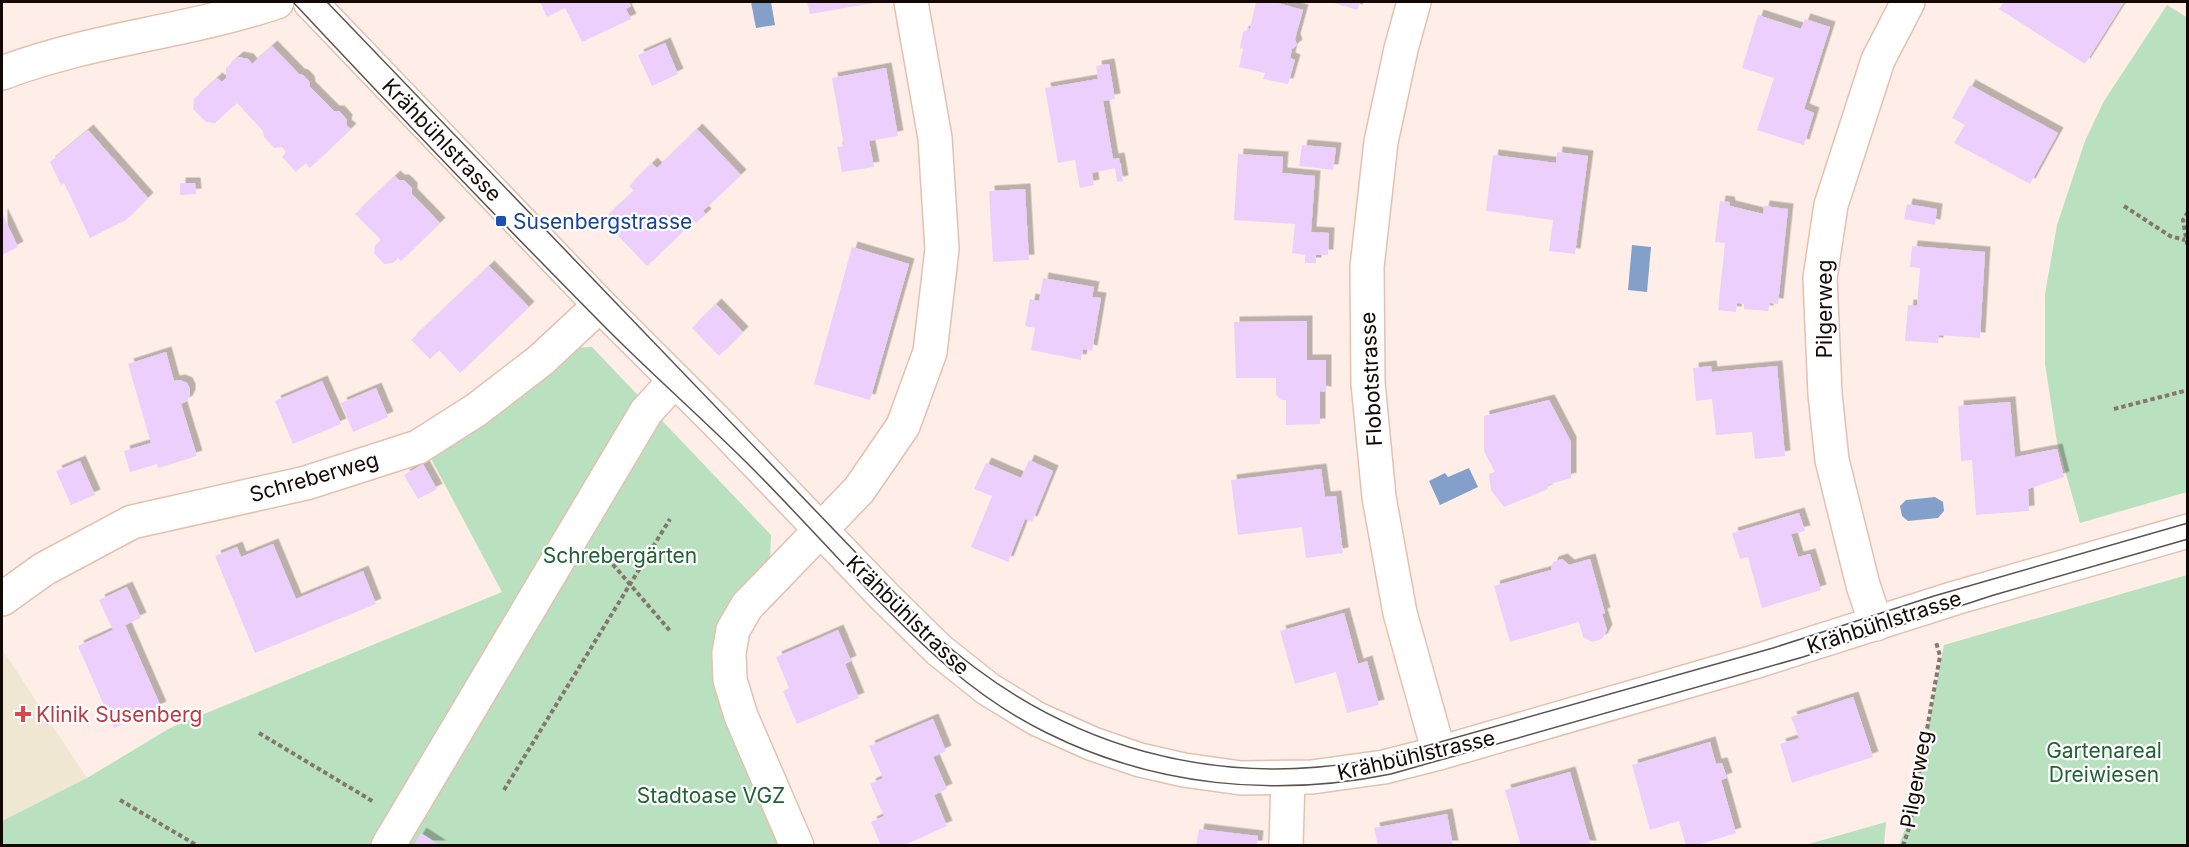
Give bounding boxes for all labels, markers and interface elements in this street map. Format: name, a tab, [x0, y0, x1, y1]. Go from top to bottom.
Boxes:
street label: Krähbühlstrasse	[377, 73, 507, 207]
place label: Susenbergstrasse	[513, 209, 692, 234]
marker: Susenbergstrasse	[494, 214, 508, 228]
street label: Pilgerweg	[1812, 260, 1837, 358]
street label: Flobotstrasse	[1355, 311, 1387, 447]
street label: Schreberweg	[247, 447, 381, 507]
park label: Schrebergärten	[543, 543, 697, 568]
street label: Krähbühlstrasse	[841, 550, 975, 680]
street label: Krähbühlstrasse	[1804, 585, 1964, 659]
place label: Klinik Susenberg	[36, 702, 202, 727]
marker: Klinik Susenberg	[14, 705, 32, 723]
street label: Krähbühlstrasse	[1335, 725, 1497, 785]
street label: Pilgerweg	[1895, 728, 1937, 830]
park label: Gartenareal Dreiwiesen	[2046, 738, 2162, 787]
park label: Stadtoase VGZ	[637, 783, 785, 808]

